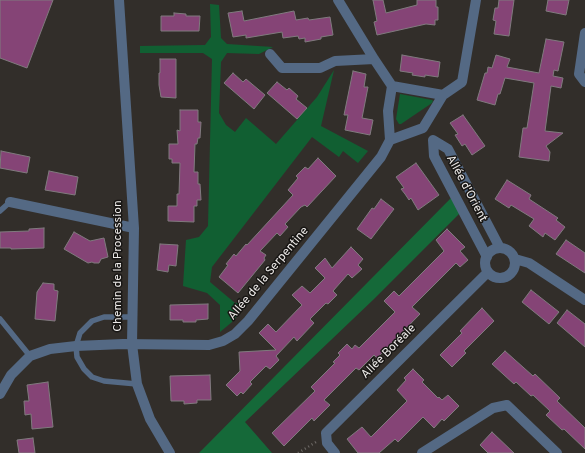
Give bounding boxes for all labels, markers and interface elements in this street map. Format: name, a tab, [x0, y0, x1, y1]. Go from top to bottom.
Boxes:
street label: Allée d'Orient	[442, 153, 490, 225]
street label: Chemin de la Procession	[112, 200, 126, 332]
street label: Allée de la Serpentine	[226, 224, 312, 324]
street label: Allée Boréale	[359, 322, 419, 382]

